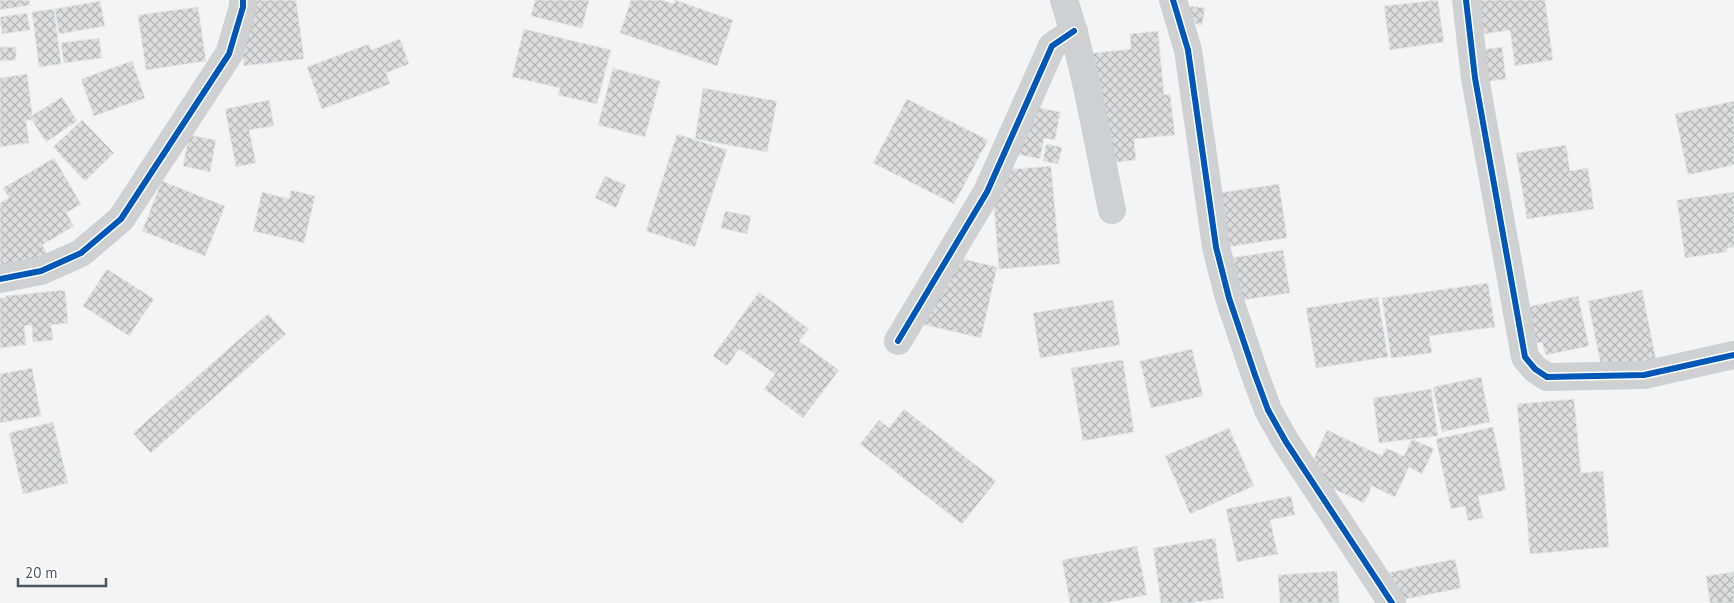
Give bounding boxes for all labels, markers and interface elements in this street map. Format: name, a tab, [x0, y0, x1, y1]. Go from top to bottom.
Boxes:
scale bar	[18, 556, 105, 588]
text: 20 m	[25, 563, 58, 582]

